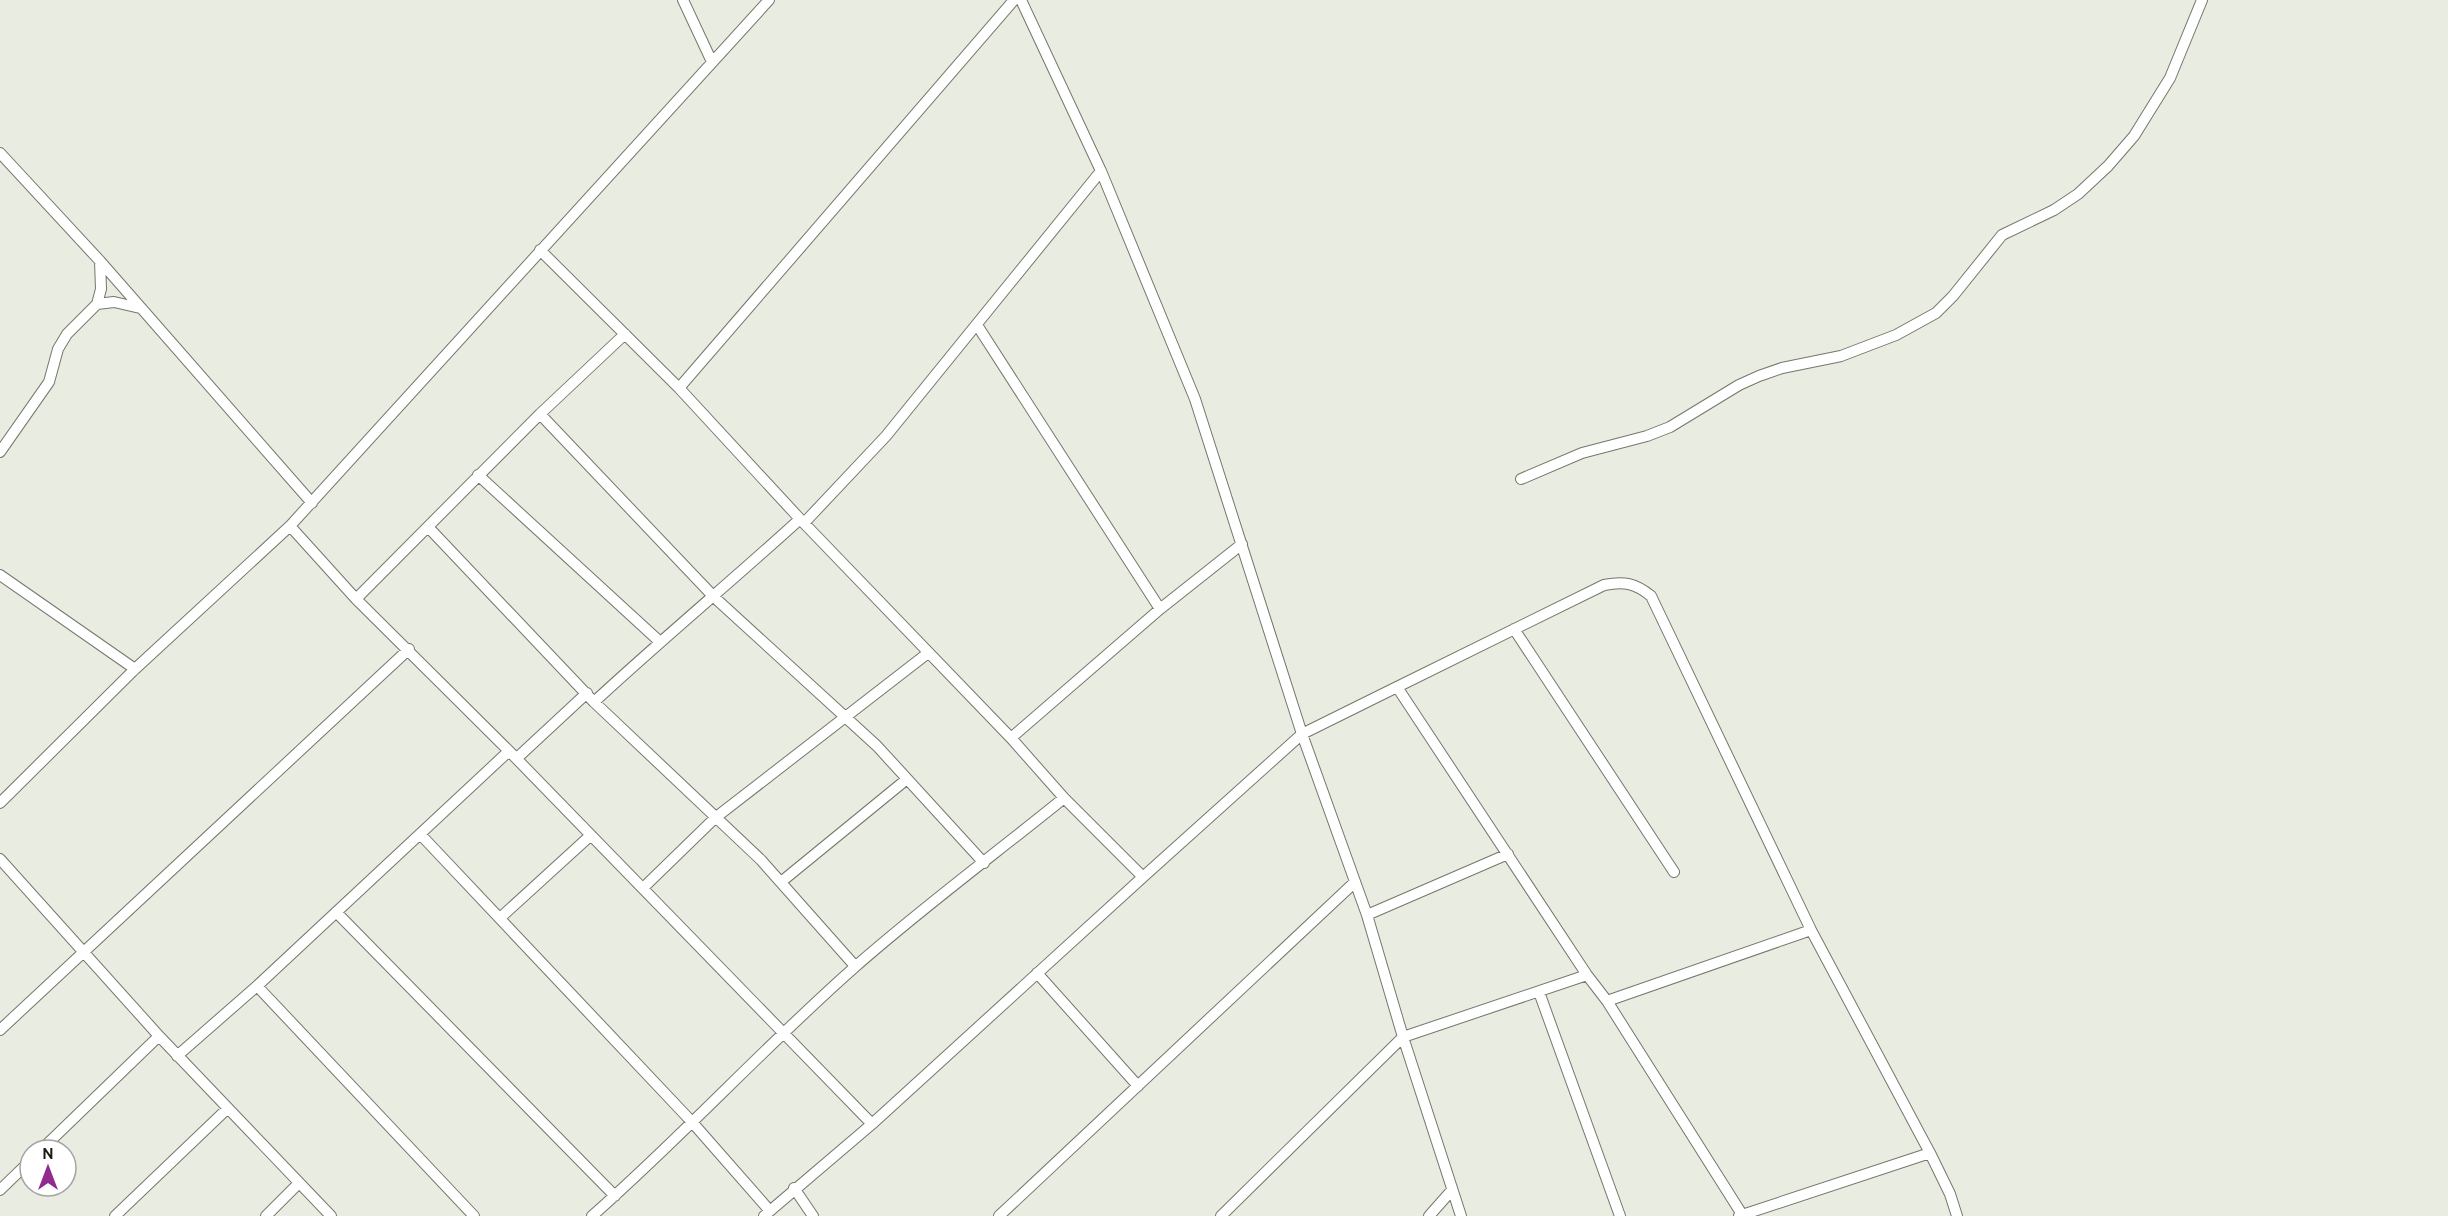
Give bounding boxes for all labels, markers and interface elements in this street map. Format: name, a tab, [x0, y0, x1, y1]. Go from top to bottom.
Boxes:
north arrow	[18, 1138, 78, 1198]
text: N	[42, 1144, 54, 1163]

